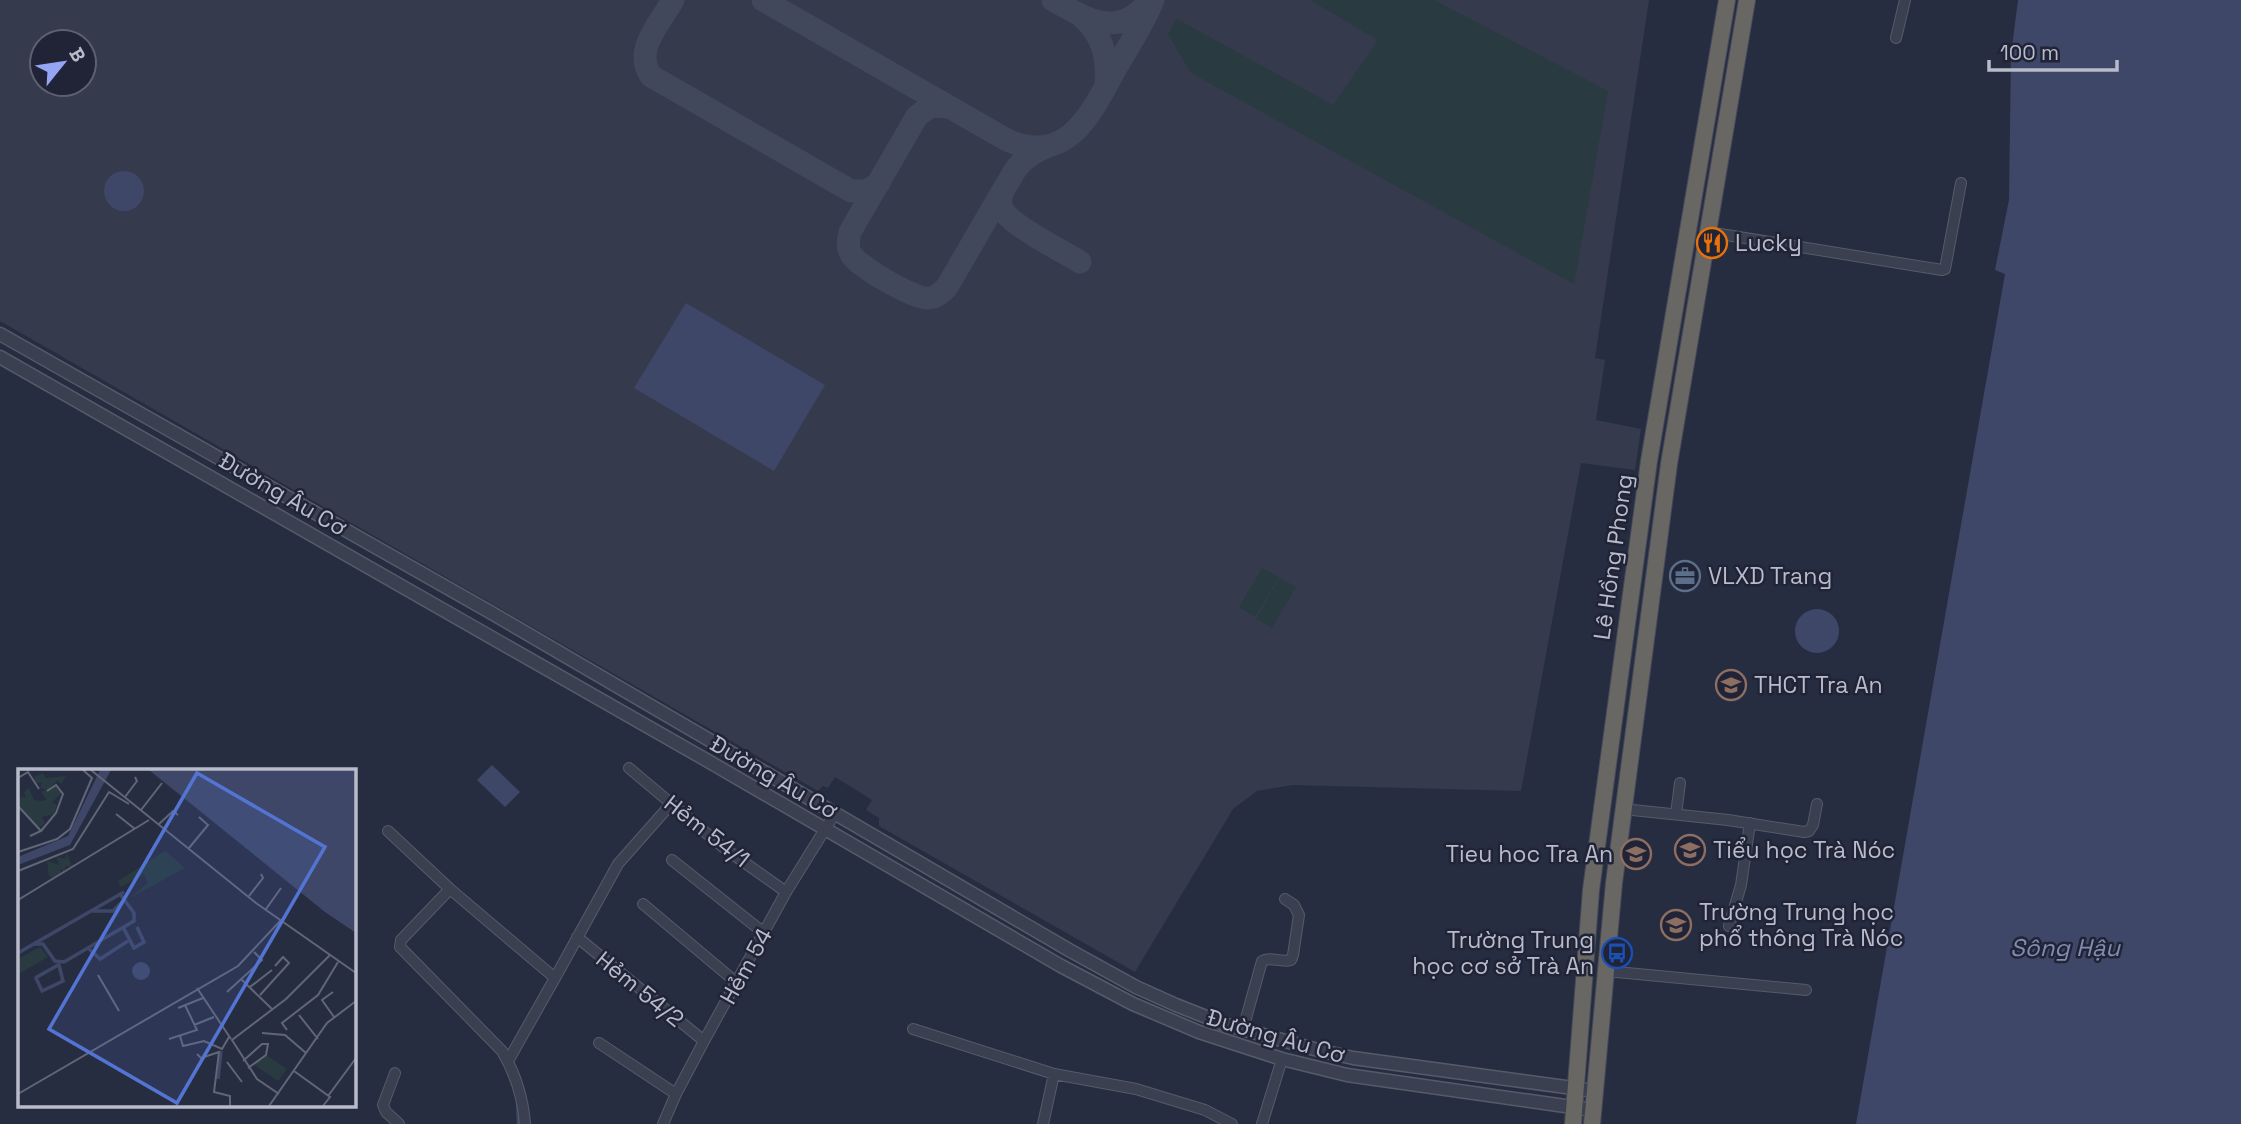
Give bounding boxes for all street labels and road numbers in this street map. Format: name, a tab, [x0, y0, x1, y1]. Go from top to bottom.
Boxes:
street label: Đường Âu Cơ	[214, 445, 352, 543]
street label: Lê Hồng Phong	[1587, 472, 1639, 642]
street label: Đường Âu Cơ	[705, 728, 843, 826]
street label: Hẻm 54/1	[658, 788, 756, 874]
street label: Hẻm 54	[713, 923, 779, 1009]
street label: Hẻm 54/2	[590, 944, 690, 1034]
street label: Đường Âu Cơ	[1203, 1002, 1349, 1070]

